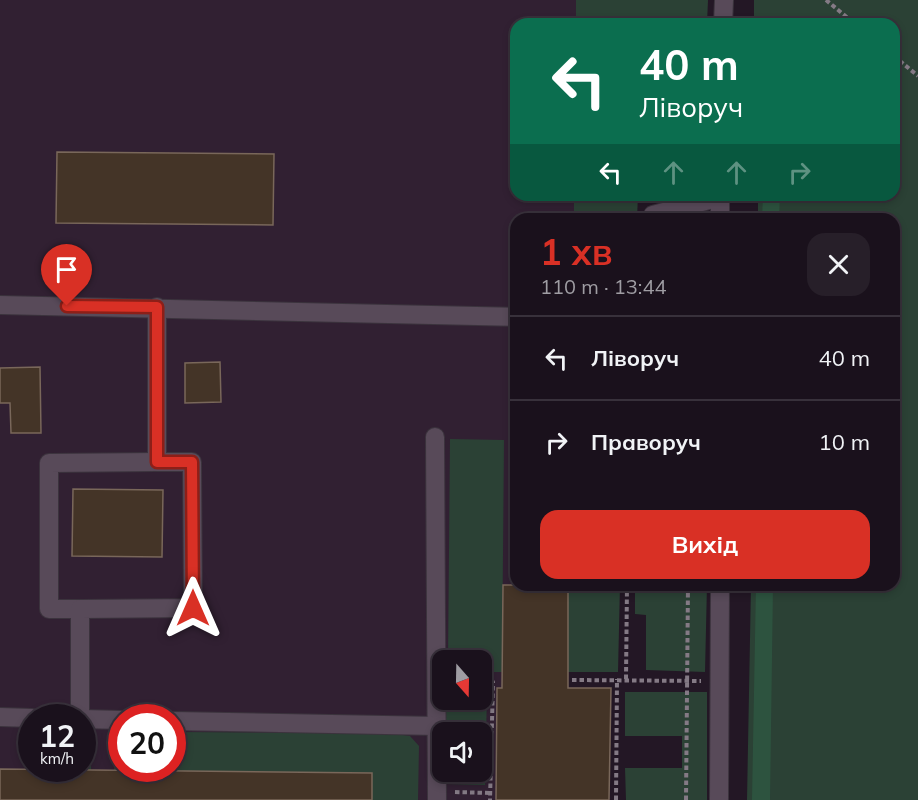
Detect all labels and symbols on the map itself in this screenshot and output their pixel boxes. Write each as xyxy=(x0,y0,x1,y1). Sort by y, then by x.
pin xyxy=(41,244,92,306)
position arrow xyxy=(161,576,225,640)
north arrow xyxy=(432,650,492,710)
speed limit sign: 20 xyxy=(108,704,186,782)

